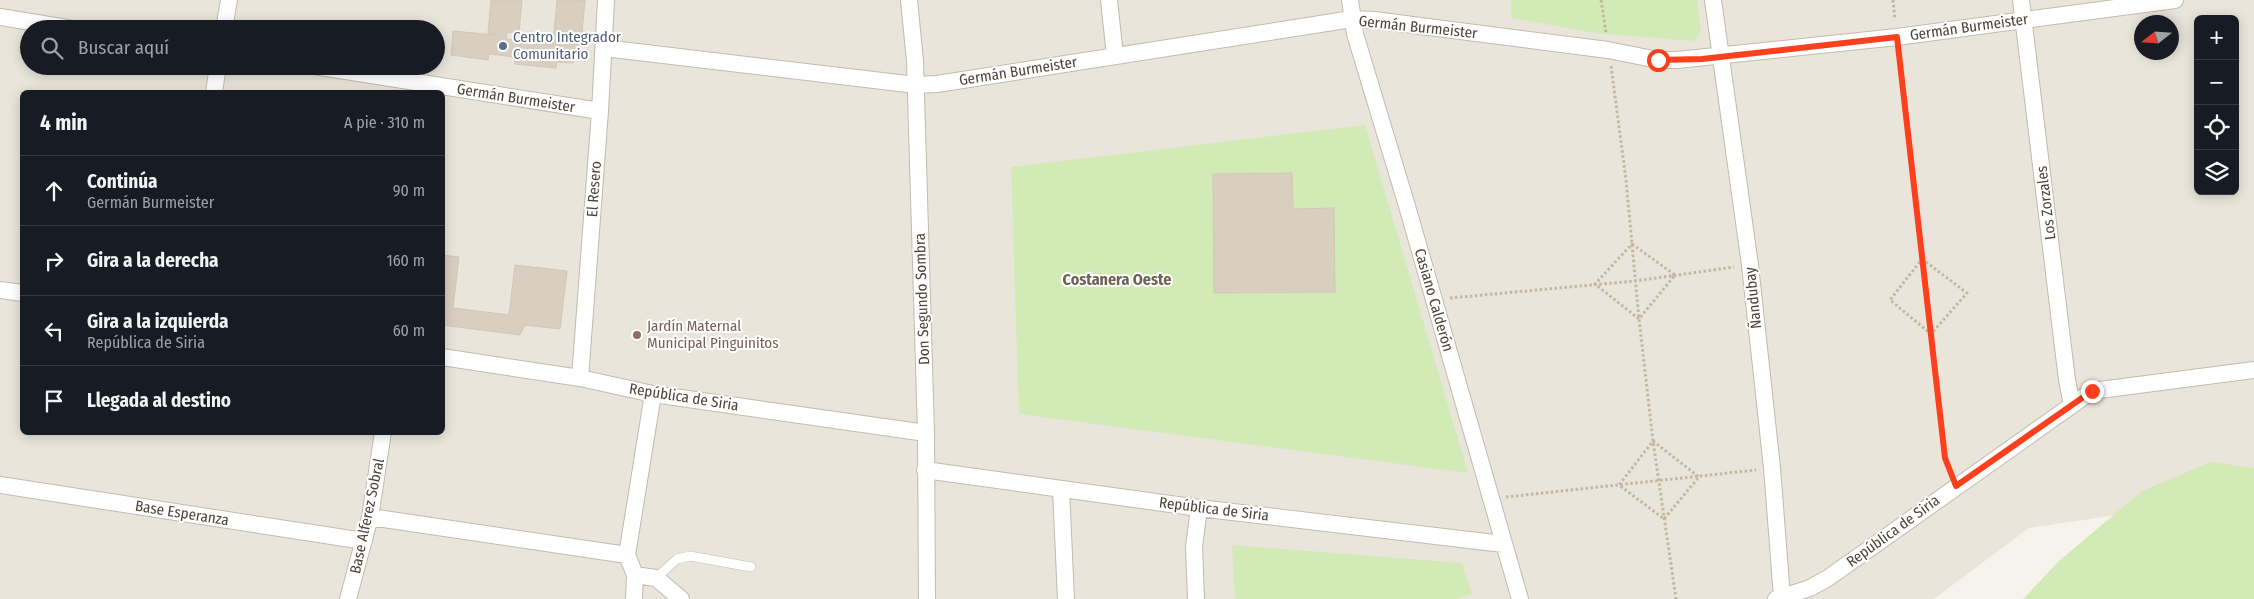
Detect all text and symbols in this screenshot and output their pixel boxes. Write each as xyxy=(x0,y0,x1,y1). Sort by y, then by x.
street label: Germán Burmeister xyxy=(1909,10,2030,44)
street label: Germán Burmeister xyxy=(1358,12,1479,42)
north arrow xyxy=(2134,15,2179,60)
map controls xyxy=(2194,15,2239,195)
button: + xyxy=(2194,15,2239,60)
search box xyxy=(20,20,445,75)
place label: Centro Integrador Comunitario xyxy=(513,28,622,63)
icon: search xyxy=(38,34,66,62)
text: Buscar aquí xyxy=(78,36,169,59)
marker: Centro Integrador Comunitario xyxy=(497,40,509,52)
route start xyxy=(1647,49,1670,72)
street label: Germán Burmeister xyxy=(958,53,1079,89)
button: − xyxy=(2194,60,2239,105)
street label: Germán Burmeister xyxy=(456,80,577,116)
button: locate xyxy=(2194,105,2239,150)
text: 4 min xyxy=(40,110,88,136)
text: A pie · 310 m xyxy=(344,113,425,132)
button: layers xyxy=(2194,150,2239,195)
street label: El Resero xyxy=(583,160,605,218)
street label: Los Zorzales xyxy=(2033,165,2059,241)
text: Continúa xyxy=(87,170,158,193)
icon: ahead xyxy=(40,177,68,205)
text: 90 m xyxy=(393,181,425,200)
text: Germán Burmeister xyxy=(87,193,214,212)
street label: Don Segundo Sombra xyxy=(911,233,933,365)
street label: Casiano Calderón xyxy=(1411,246,1457,354)
icon: right xyxy=(40,247,68,275)
text: Gira a la derecha xyxy=(87,249,219,272)
text: 160 m xyxy=(386,251,425,270)
street label: Ñandubay xyxy=(1741,266,1765,330)
district label: Costanera Oeste xyxy=(1063,270,1171,289)
text: Gira a la izquierda xyxy=(87,310,229,333)
icon: left xyxy=(40,317,68,345)
place label: Jardín Maternal Municipal Pinguinitos xyxy=(647,317,779,352)
text: 60 m xyxy=(393,321,425,340)
marker: Jardín Maternal Municipal Pinguinitos xyxy=(631,329,643,341)
text: República de Siria xyxy=(87,333,205,352)
street label: República de Siria xyxy=(628,379,740,415)
route end xyxy=(2081,380,2104,403)
icon: arrive xyxy=(40,387,68,415)
text: Llegada al destino xyxy=(87,389,231,412)
street label: Base Alferez Sobral xyxy=(346,457,388,575)
street label: República de Siria xyxy=(1843,491,1943,571)
street label: República de Siria xyxy=(1158,493,1270,525)
street label: Base Esperanza xyxy=(134,497,230,529)

